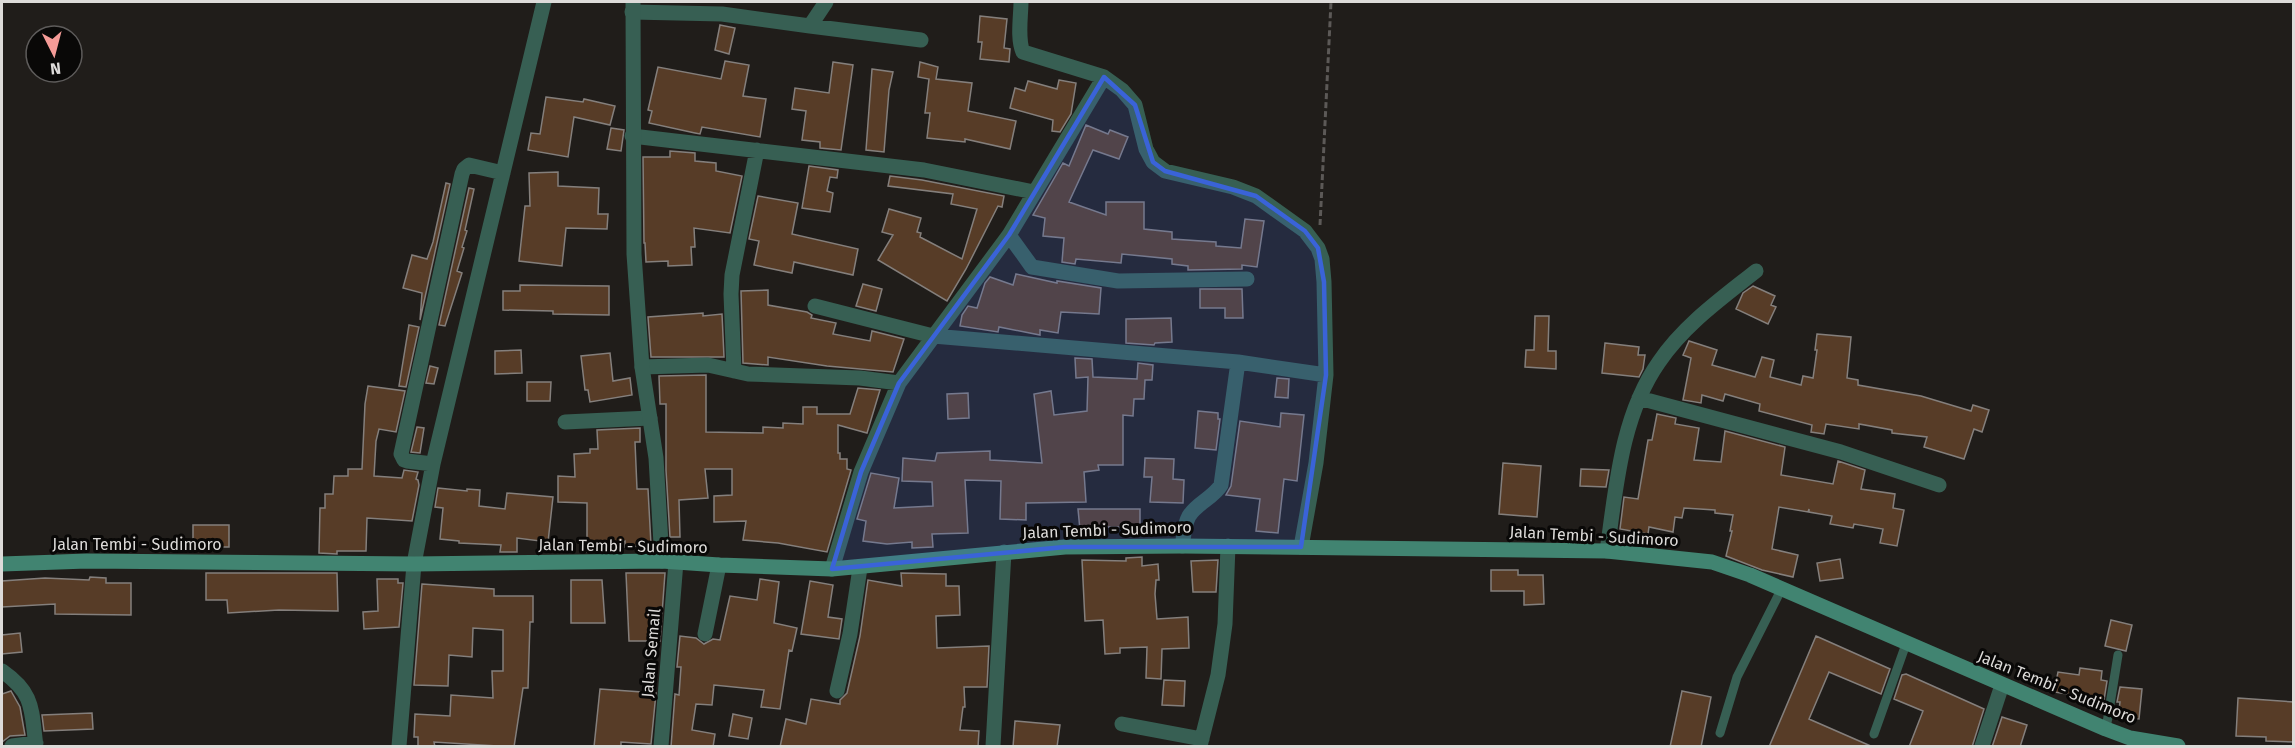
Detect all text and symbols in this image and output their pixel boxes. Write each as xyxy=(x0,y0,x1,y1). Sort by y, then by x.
north arrow xyxy=(24,24,84,84)
text: N xyxy=(49,58,62,78)
street label: Jalan Tembi - Sudimoro xyxy=(1022,518,1192,542)
street label: Jalan Tembi - Sudimoro xyxy=(1509,522,1679,550)
street label: Jalan Tembi - Sudimoro xyxy=(52,535,222,554)
street label: Jalan Tembi - Sudimoro xyxy=(538,535,708,557)
street label: Jalan Semail xyxy=(638,607,664,698)
street label: Jalan Tembi - Sudimoro xyxy=(1975,646,2139,728)

